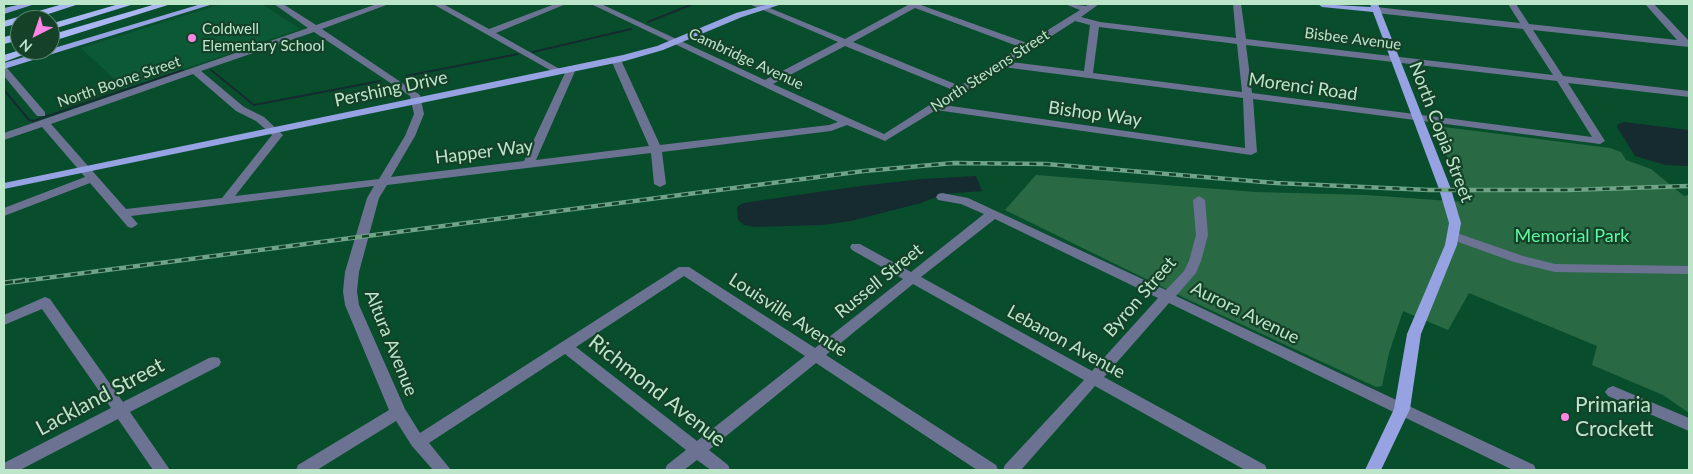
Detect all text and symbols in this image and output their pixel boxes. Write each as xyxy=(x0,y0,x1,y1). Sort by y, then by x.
north arrow xyxy=(10,10,60,60)
place label: Coldwell Elementary School xyxy=(202,20,325,55)
street label: Cambridge Avenue xyxy=(686,24,806,94)
street label: Bisbee Avenue xyxy=(1304,24,1402,54)
street label: North Stevens Street xyxy=(928,26,1052,116)
marker: Coldwell Elementary School xyxy=(186,32,198,44)
text: N xyxy=(16,36,35,56)
street label: North Boone Street xyxy=(55,52,183,112)
street label: North Copia Street xyxy=(1404,59,1478,205)
street label: Pershing Drive xyxy=(332,66,450,112)
street label: Morenci Road xyxy=(1247,69,1359,105)
street label: Bishop Way xyxy=(1047,97,1143,131)
street label: Happer Way xyxy=(434,135,534,169)
park label: Memorial Park xyxy=(1515,225,1629,247)
street label: Russell Street xyxy=(831,239,927,323)
street label: Byron Street xyxy=(1099,253,1181,341)
street label: Louisville Avenue xyxy=(725,269,851,361)
street label: Aurora Avenue xyxy=(1187,277,1303,349)
street label: Altura Avenue xyxy=(360,287,422,399)
street label: Lebanon Avenue xyxy=(1003,301,1129,383)
street label: Richmond Avenue xyxy=(583,330,731,452)
street label: Lackland Street xyxy=(32,353,168,441)
place label: Primaria Crockett xyxy=(1575,392,1654,442)
marker: Primaria Crockett xyxy=(1559,411,1571,423)

